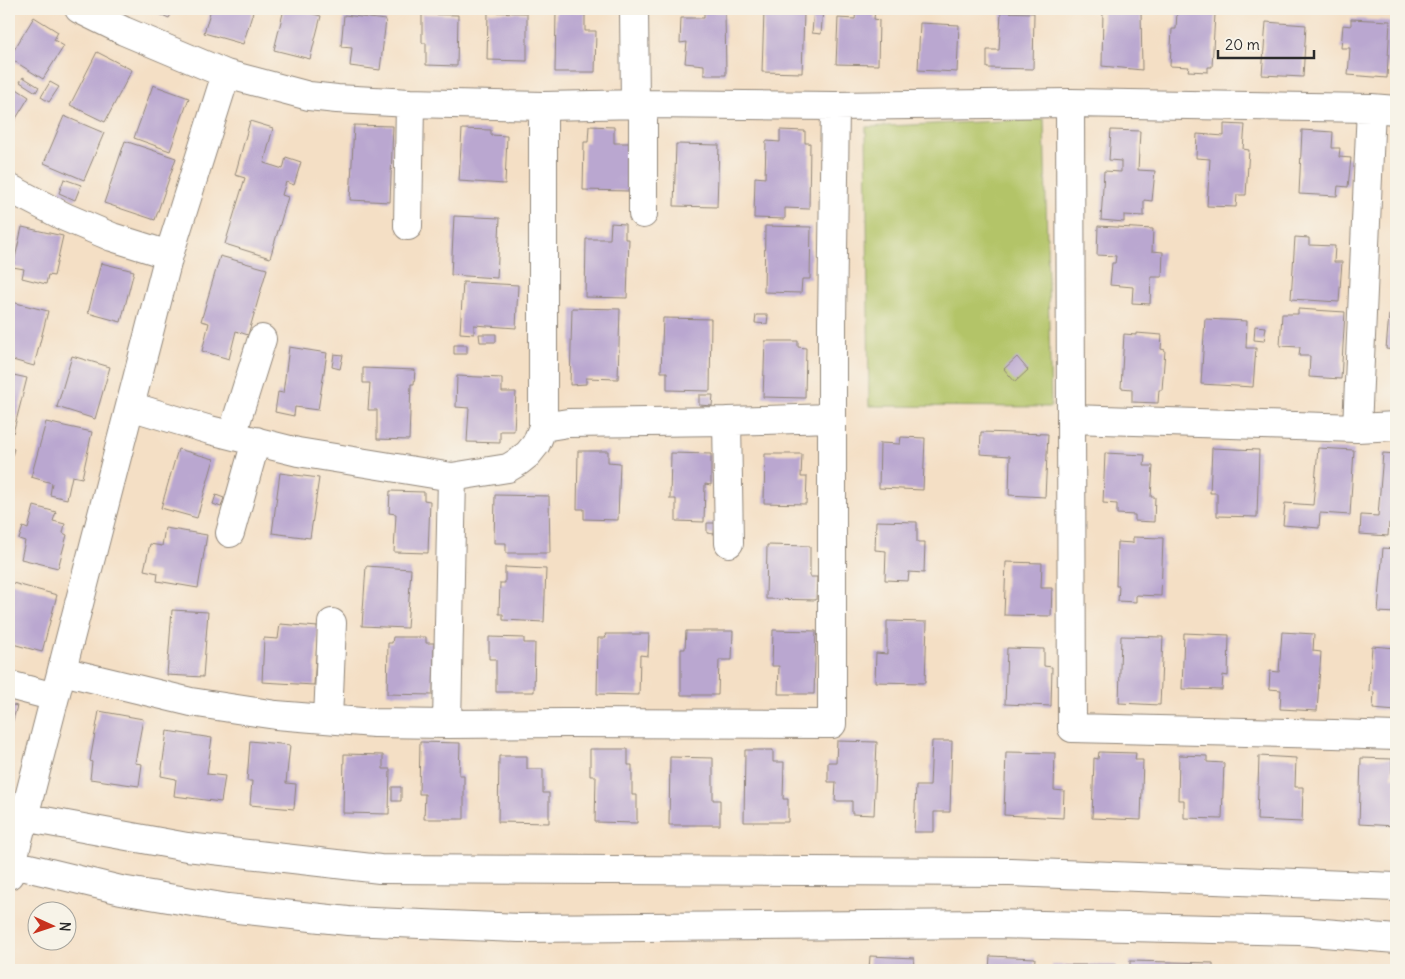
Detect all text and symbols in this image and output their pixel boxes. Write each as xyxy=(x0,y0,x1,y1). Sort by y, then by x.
scale bar xyxy=(1218,28,1314,60)
text: 20 m xyxy=(1225,35,1260,54)
north arrow xyxy=(28,902,78,952)
text: N xyxy=(56,921,74,932)

